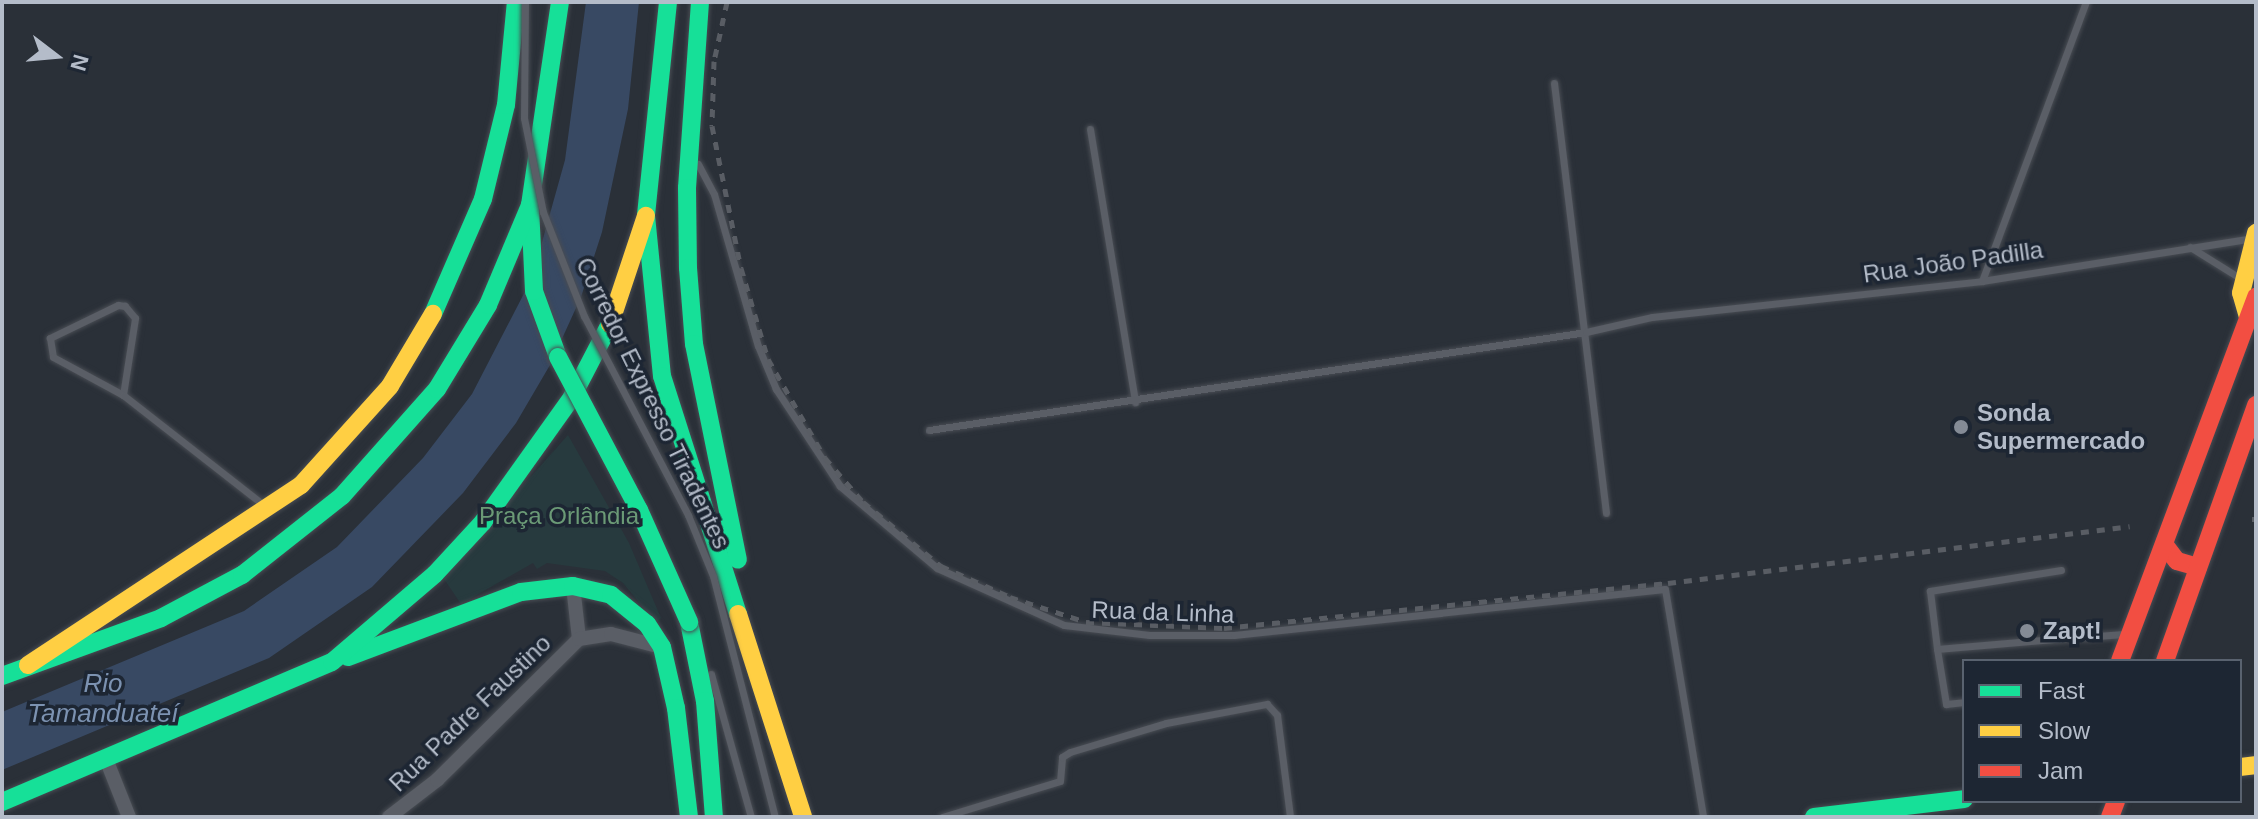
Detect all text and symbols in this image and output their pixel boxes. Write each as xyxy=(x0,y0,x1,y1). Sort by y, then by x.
north arrow xyxy=(16,16,96,96)
text: N xyxy=(65,52,94,74)
street label: Rua João Padilla xyxy=(1861,235,2045,289)
street label: Corredor Expresso Tiradentes xyxy=(570,253,736,553)
place label: Sonda Supermercado xyxy=(1977,399,2145,455)
marker: Sonda Supermercado xyxy=(1952,418,1970,436)
park label: Praça Orlândia xyxy=(479,502,639,530)
street label: Rua da Linha xyxy=(1091,595,1235,629)
place label: Zapt! xyxy=(2043,617,2102,645)
marker: Zapt! xyxy=(2018,622,2036,640)
street label: Rua Padre Faustino xyxy=(383,629,557,797)
legend xyxy=(1962,659,2242,803)
water label: Rio Tamanduateí xyxy=(28,668,178,730)
text: Fast xyxy=(2038,677,2085,704)
text: Slow xyxy=(2038,717,2090,744)
text: Jam xyxy=(2038,757,2083,784)

